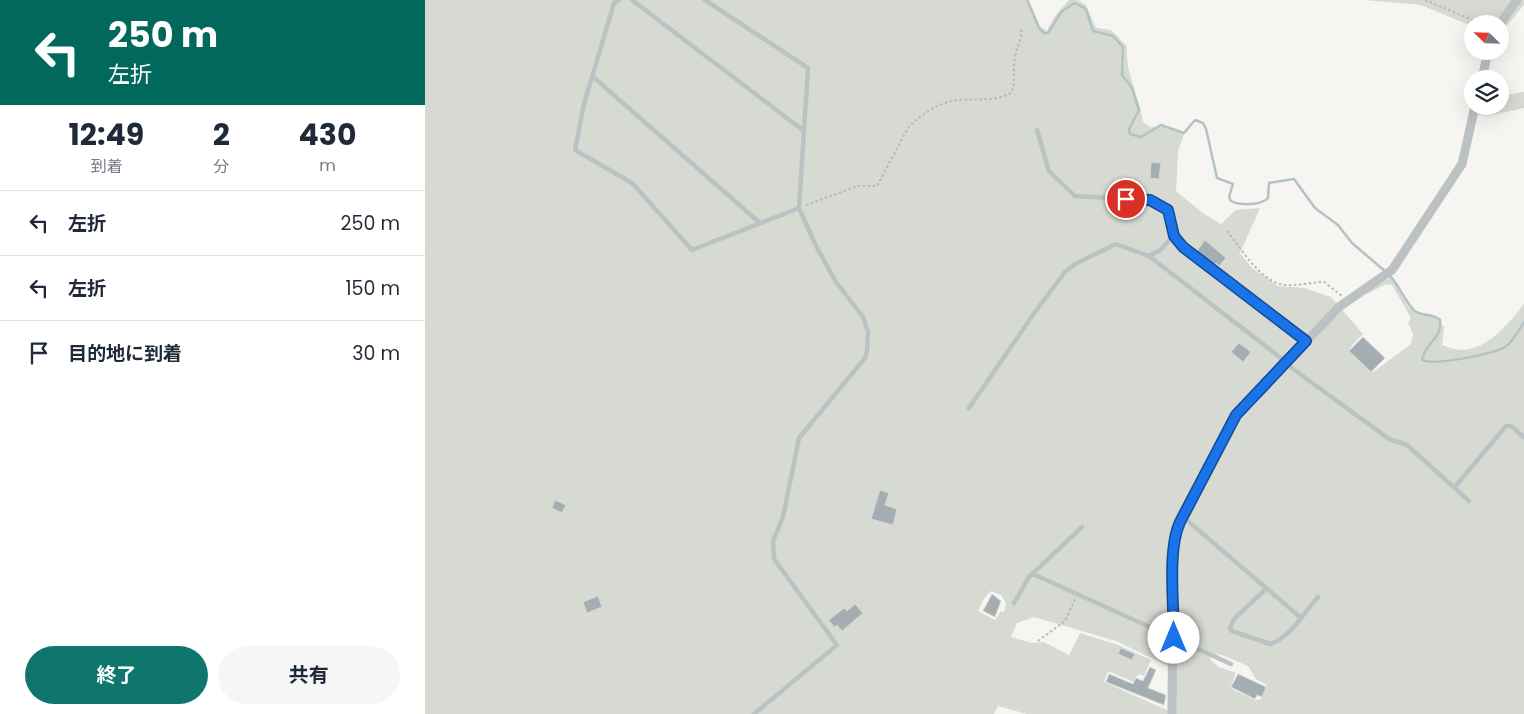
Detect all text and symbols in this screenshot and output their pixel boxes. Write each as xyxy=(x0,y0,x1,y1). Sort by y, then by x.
text: 250 m xyxy=(108,10,218,59)
north arrow xyxy=(1464,15,1509,60)
map controls xyxy=(1464,15,1509,115)
icon: left xyxy=(25,20,90,85)
text: 左折 xyxy=(108,59,152,90)
button: layers xyxy=(1464,70,1509,115)
text: 12:49 xyxy=(69,113,144,156)
text: 2 xyxy=(213,113,230,156)
text: 430 xyxy=(298,113,356,156)
text: m xyxy=(319,154,336,177)
text: 到着 xyxy=(90,155,122,178)
text: 分 xyxy=(213,155,229,178)
pin xyxy=(1105,178,1147,220)
icon: arrive xyxy=(1112,185,1140,213)
icon: left xyxy=(25,209,53,237)
text: 左折 xyxy=(68,210,106,237)
text: 250 m xyxy=(341,210,400,237)
icon: left xyxy=(25,274,53,302)
text: 左折 xyxy=(68,275,106,302)
text: 150 m xyxy=(345,275,400,302)
icon: arrive xyxy=(25,339,53,367)
text: 目的地に到着 xyxy=(68,340,182,367)
text: 30 m xyxy=(352,340,400,367)
position arrow xyxy=(1147,611,1199,663)
button: 終了 xyxy=(25,646,208,704)
button: 共有 xyxy=(218,646,400,704)

